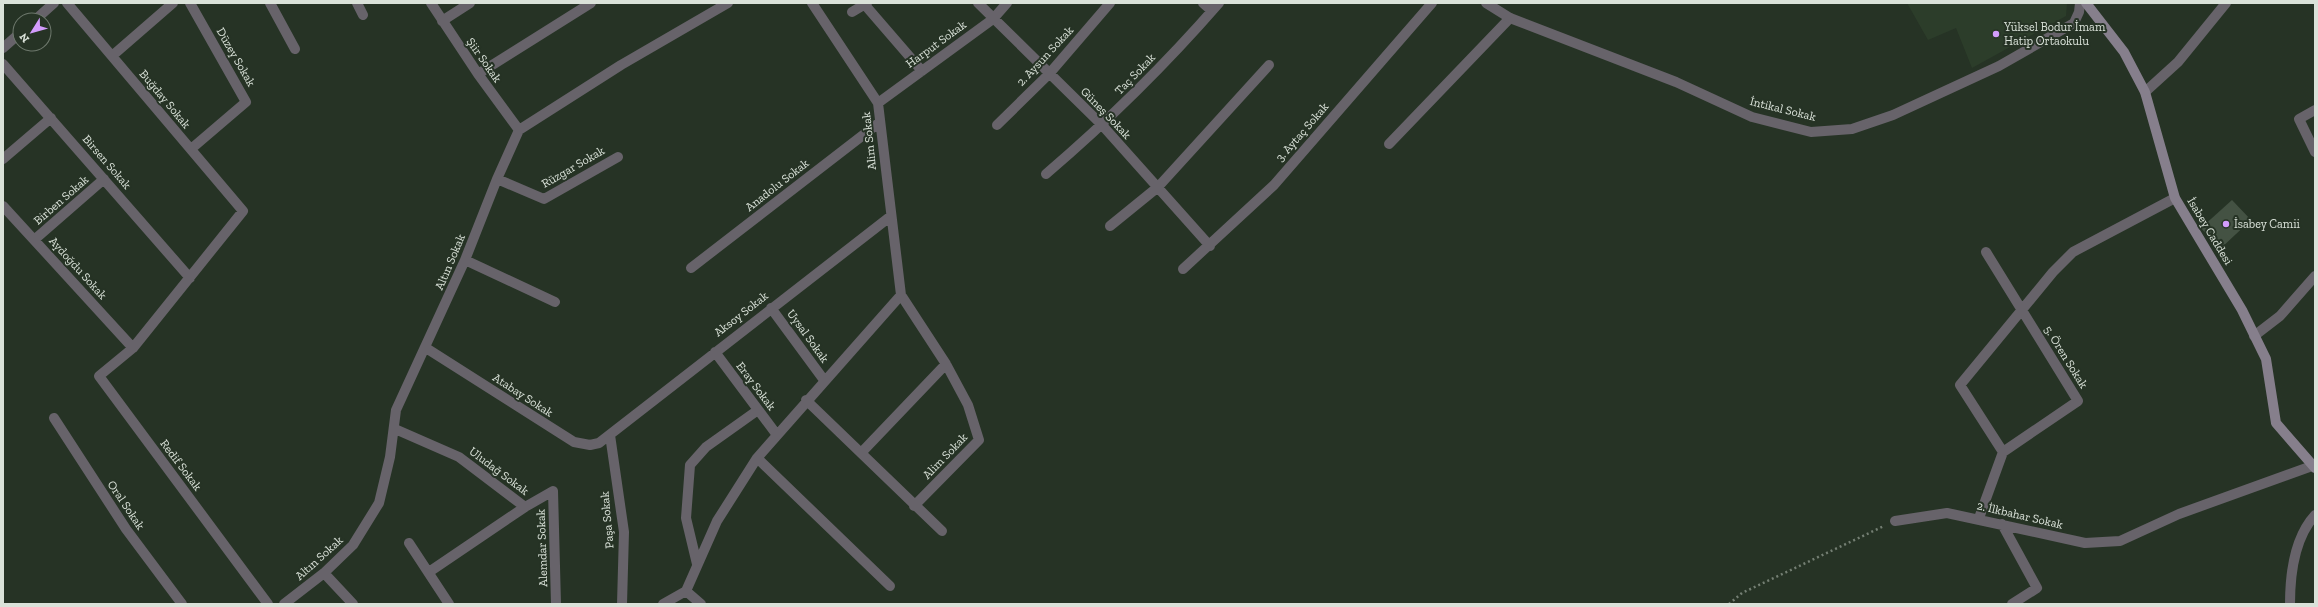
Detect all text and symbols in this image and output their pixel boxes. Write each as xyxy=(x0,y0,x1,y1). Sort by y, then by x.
north arrow xyxy=(12,12,52,52)
street label: Harput Sokak xyxy=(903,17,969,71)
place label: Yüksel Bodur İmam Hatip Ortaokulu xyxy=(2003,20,2106,48)
street label: 2. Aysun Sokak xyxy=(1014,23,1077,89)
street label: Düzey Sokak xyxy=(214,25,259,90)
marker: Yüksel Bodur İmam Hatip Ortaokulu xyxy=(1991,29,2001,39)
text: N xyxy=(16,30,32,45)
street label: Şiir Sokak xyxy=(463,35,505,86)
street label: Taç Sokak xyxy=(1112,50,1159,98)
street label: Buğday Sokak xyxy=(136,67,194,132)
street label: Güneş Sokak xyxy=(1078,84,1135,142)
street label: İntikal Sokak xyxy=(1749,94,1818,124)
street label: 3. Aytaç Sokak xyxy=(1273,99,1332,164)
street label: Alim Sokak xyxy=(859,111,879,171)
street label: Birsen Sokak xyxy=(80,132,135,192)
street label: Rüzgar Sokak xyxy=(539,143,608,191)
street label: Anadolu Sokak xyxy=(742,155,812,214)
street label: Birben Sokak xyxy=(31,172,92,228)
street label: İsabey Caddesi xyxy=(2184,195,2236,268)
place label: İsabey Camii xyxy=(2234,217,2300,231)
marker: İsabey Camii xyxy=(2221,219,2231,229)
street label: Altın Sokak xyxy=(432,231,468,292)
street label: Aydoğdu Sokak xyxy=(46,234,110,303)
street label: Aksoy Sokak xyxy=(711,288,771,339)
street label: Uysal Sokak xyxy=(784,307,832,366)
street label: 5. Ören Sokak xyxy=(2041,323,2091,392)
street label: Eray Sokak xyxy=(733,359,779,414)
street label: Atabay Sokak xyxy=(490,370,556,420)
street label: Alim Sokak xyxy=(920,430,971,482)
street label: Redif Sokak xyxy=(157,437,205,494)
street label: Uludağ Sokak xyxy=(466,444,532,498)
street label: Oral Sokak xyxy=(104,478,148,533)
street label: Paşa Sokak xyxy=(597,490,616,549)
street label: 2. İlkbahar Sokak xyxy=(1976,498,2065,532)
street label: Alemdar Sokak xyxy=(534,508,550,587)
street label: Altın Sokak xyxy=(292,532,346,583)

